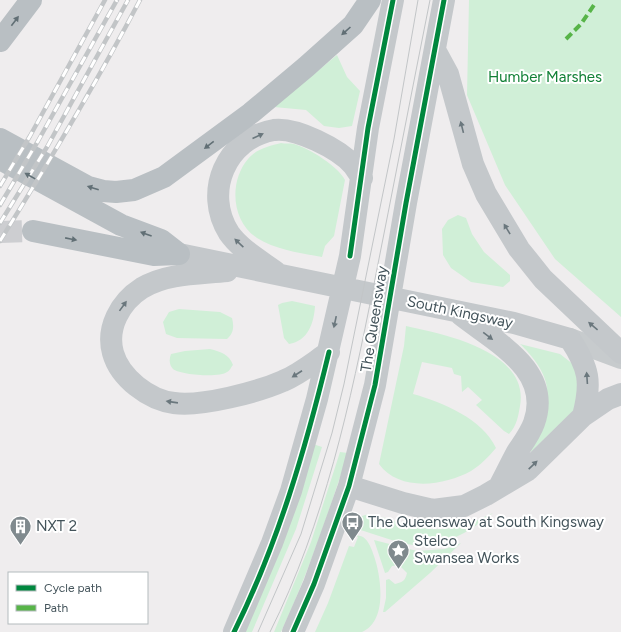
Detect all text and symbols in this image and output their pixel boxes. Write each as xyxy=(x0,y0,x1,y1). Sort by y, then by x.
one-way arrow xyxy=(11,15,20,26)
one-way arrow xyxy=(342,26,351,35)
park label: Humber Marshes xyxy=(488,68,602,86)
one-way arrow xyxy=(458,121,464,133)
one-way arrow xyxy=(252,132,264,138)
one-way arrow xyxy=(203,140,214,149)
one-way arrow xyxy=(24,172,36,179)
one-way arrow xyxy=(86,185,98,191)
one-way arrow xyxy=(503,224,511,234)
one-way arrow xyxy=(139,231,151,237)
one-way arrow xyxy=(65,236,78,242)
one-way arrow xyxy=(233,238,244,247)
street label: The Queensway xyxy=(357,264,391,373)
street label: South Kingsway xyxy=(405,292,515,332)
one-way arrow xyxy=(119,301,127,311)
one-way arrow xyxy=(332,315,338,328)
one-way arrow xyxy=(588,321,598,330)
one-way arrow xyxy=(483,331,493,339)
one-way arrow xyxy=(291,370,302,377)
one-way arrow xyxy=(584,372,591,384)
one-way arrow xyxy=(165,399,178,405)
one-way arrow xyxy=(528,460,538,470)
bus stop icon: The Queensway at South Kingsway xyxy=(340,509,366,542)
building icon: NXT 2 xyxy=(8,513,34,546)
place label: The Queensway at South Kingsway xyxy=(368,513,604,531)
place label: NXT 2 xyxy=(36,517,77,535)
place label: Stelco Swansea Works xyxy=(414,532,519,567)
place icon: Stelco Swansea Works xyxy=(385,537,411,570)
legend xyxy=(8,572,148,624)
text: Cycle path xyxy=(44,581,102,595)
text: Path xyxy=(44,601,68,615)

